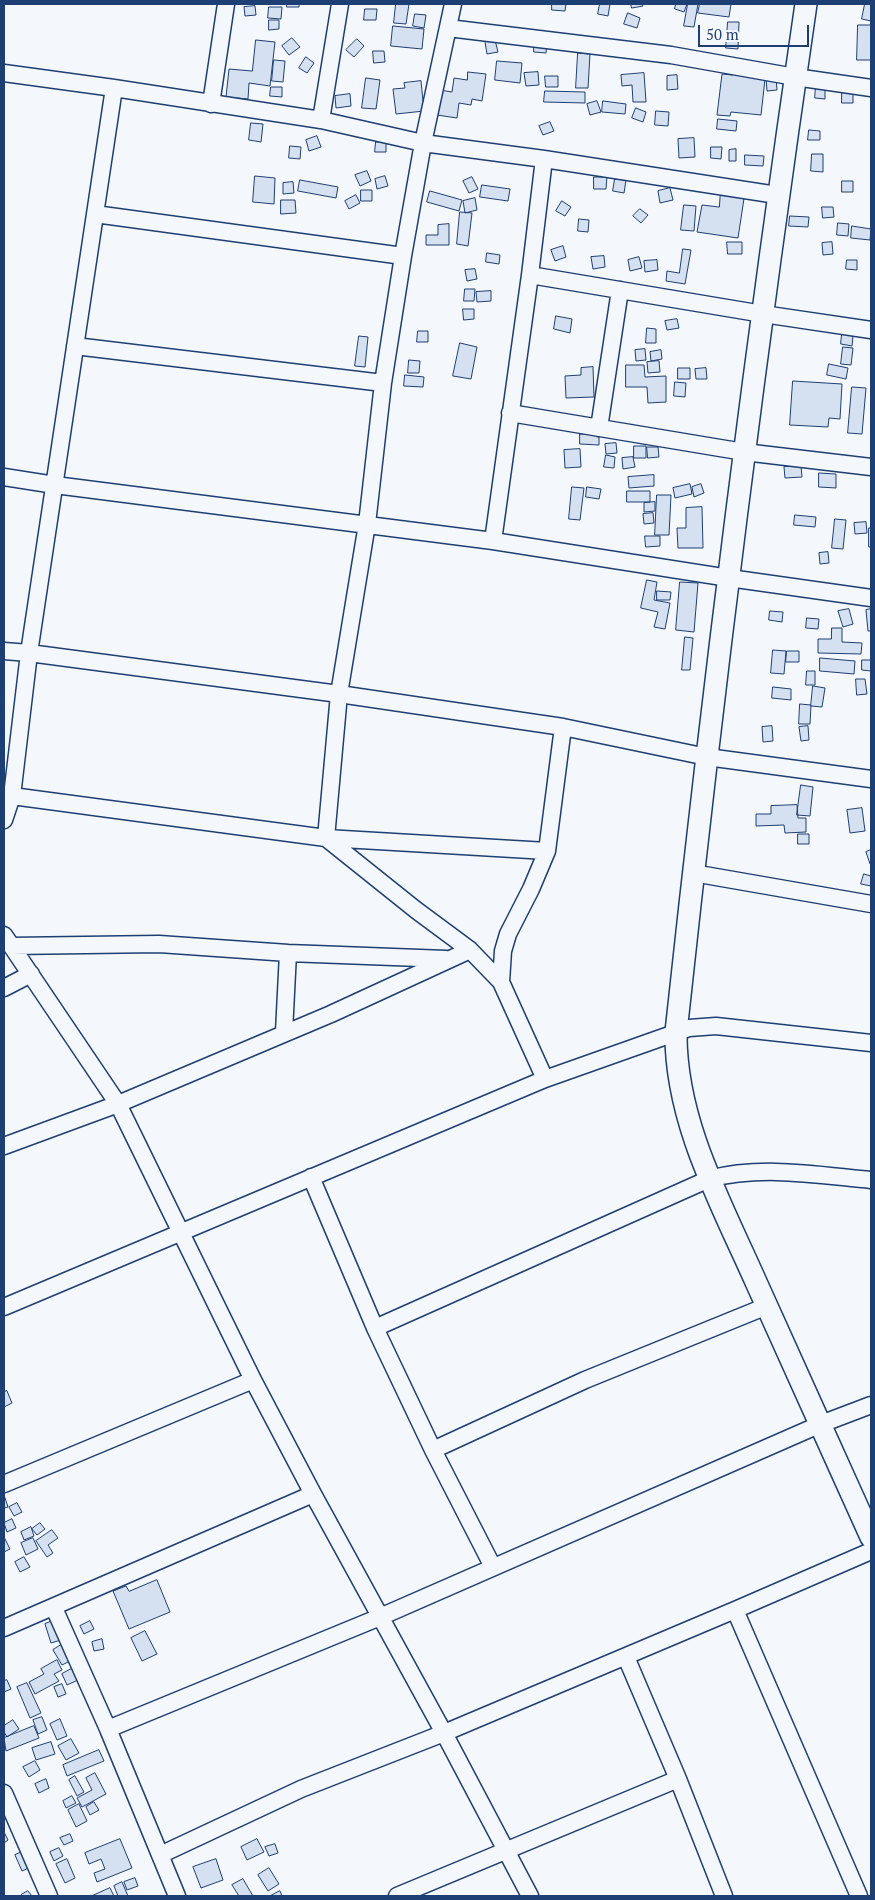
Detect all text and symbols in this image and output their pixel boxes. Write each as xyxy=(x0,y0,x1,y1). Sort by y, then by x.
scale bar xyxy=(700,15,811,47)
text: 50 m xyxy=(706,24,739,44)

